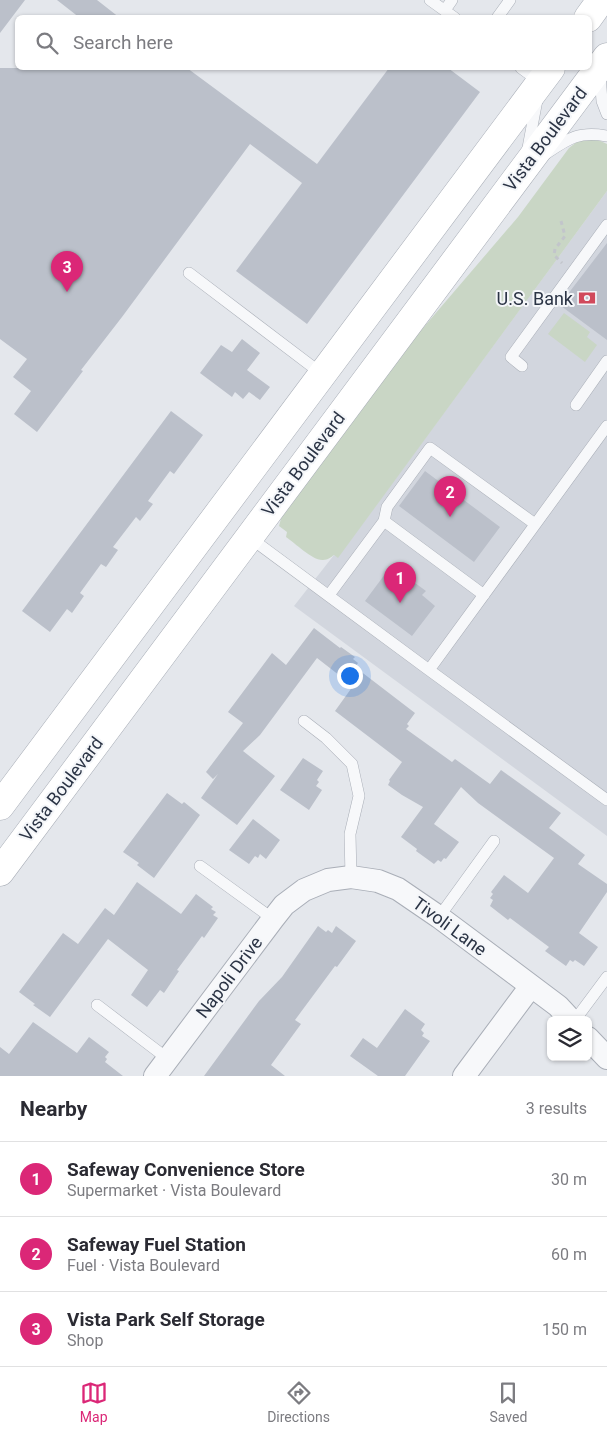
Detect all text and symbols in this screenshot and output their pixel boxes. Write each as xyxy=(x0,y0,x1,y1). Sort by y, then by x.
search box xyxy=(15,15,592,70)
icon: search xyxy=(33,29,61,57)
text: Search here xyxy=(73,31,173,54)
street label: Vista Boulevard xyxy=(499,83,591,195)
pin: 3 xyxy=(51,251,83,292)
place label: U.S. Bank xyxy=(497,288,574,309)
bank icon: U.S. Bank xyxy=(577,288,597,308)
street label: Vista Boulevard xyxy=(257,408,349,520)
pin: 2 xyxy=(434,476,466,517)
pin: 1 xyxy=(384,562,416,603)
your location xyxy=(337,663,363,689)
street label: Vista Boulevard xyxy=(15,733,107,845)
street label: Tivoli Lane xyxy=(409,892,491,960)
street label: Napoli Drive xyxy=(192,932,266,1022)
map controls xyxy=(547,1016,592,1061)
button: layers xyxy=(547,1016,592,1061)
text: Nearby xyxy=(20,1097,87,1121)
text: 3 results xyxy=(526,1099,587,1118)
text: Safeway Convenience Store xyxy=(67,1158,305,1181)
text: 1 xyxy=(31,1170,41,1189)
text: 30 m xyxy=(551,1170,587,1189)
text: Supermarket · Vista Boulevard xyxy=(67,1181,281,1200)
text: Safeway Fuel Station xyxy=(67,1233,246,1256)
text: 2 xyxy=(31,1245,41,1264)
text: 60 m xyxy=(551,1245,587,1264)
text: Fuel · Vista Boulevard xyxy=(67,1256,220,1275)
text: Vista Park Self Storage xyxy=(67,1308,265,1331)
text: 3 xyxy=(31,1320,41,1339)
text: 150 m xyxy=(542,1320,587,1339)
text: Shop xyxy=(67,1331,103,1350)
tab: Map xyxy=(80,1379,108,1425)
tab: Directions xyxy=(267,1379,330,1425)
tab: Saved xyxy=(489,1379,527,1425)

